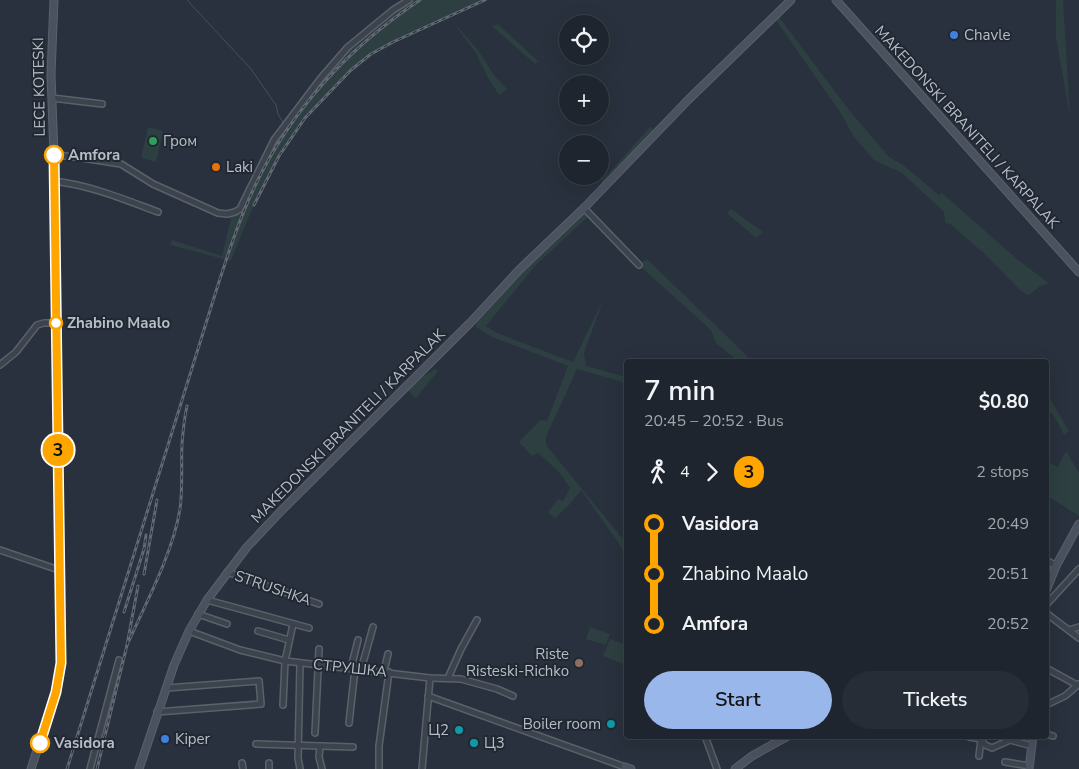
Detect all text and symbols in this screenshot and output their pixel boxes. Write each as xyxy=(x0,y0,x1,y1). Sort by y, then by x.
map controls xyxy=(559,15,609,185)
button: locate xyxy=(559,15,609,65)
street label: MAKEDONSKI BRANITELI / KARPALAK xyxy=(870,21,1064,233)
place label: Chavle xyxy=(964,25,1011,45)
marker: Chavle xyxy=(948,29,960,41)
street label: LECE KOTESKI xyxy=(28,37,50,137)
button: + xyxy=(559,75,609,125)
place label: Гром xyxy=(163,131,197,151)
marker: Гром xyxy=(147,135,159,147)
button: − xyxy=(559,135,609,185)
marker: Amfora xyxy=(44,145,64,165)
place label: Amfora xyxy=(68,145,120,165)
place label: Laki xyxy=(226,157,253,177)
marker: Laki xyxy=(210,161,222,173)
place label: Zhabino Maalo xyxy=(67,313,170,333)
marker: Zhabino Maalo xyxy=(49,316,63,330)
street label: MAKEDONSKI BRANITELI / KARPALAK xyxy=(247,324,450,527)
text: 7 min xyxy=(644,372,715,410)
text: $0.80 xyxy=(979,389,1029,415)
text: 20:45 – 20:52 · Bus xyxy=(644,410,784,432)
line badge: 3 xyxy=(42,434,74,466)
text: 3 xyxy=(53,438,63,462)
icon: walk xyxy=(644,458,672,486)
icon: forward xyxy=(698,458,726,486)
text: 3 xyxy=(744,460,754,484)
text: 4 xyxy=(680,461,690,483)
text: 2 stops xyxy=(976,461,1029,483)
text: Vasidora xyxy=(682,511,759,537)
text: 20:49 xyxy=(987,513,1029,535)
text: Zhabino Maalo xyxy=(682,561,808,587)
text: 20:51 xyxy=(987,563,1029,585)
street label: STRUSHKA xyxy=(232,566,314,610)
text: Amfora xyxy=(682,611,748,637)
text: 20:52 xyxy=(987,613,1029,635)
place label: Riste Risteski-Richko xyxy=(466,644,569,681)
street label: СТРУШКА xyxy=(312,654,388,682)
marker: Riste Risteski-Richko xyxy=(573,657,585,669)
button: Start xyxy=(644,671,832,729)
button: Tickets xyxy=(842,671,1029,729)
place label: Boiler room xyxy=(523,714,601,734)
marker: Boiler room xyxy=(605,718,617,730)
place label: Ц2 xyxy=(428,720,449,740)
marker: Ц2 xyxy=(453,724,465,736)
place label: Kiper xyxy=(175,729,211,749)
marker: Vasidora xyxy=(30,733,50,753)
place label: Vasidora xyxy=(53,733,115,753)
marker: Kiper xyxy=(159,733,171,745)
place label: Ц3 xyxy=(484,733,505,753)
marker: Ц3 xyxy=(468,737,480,749)

